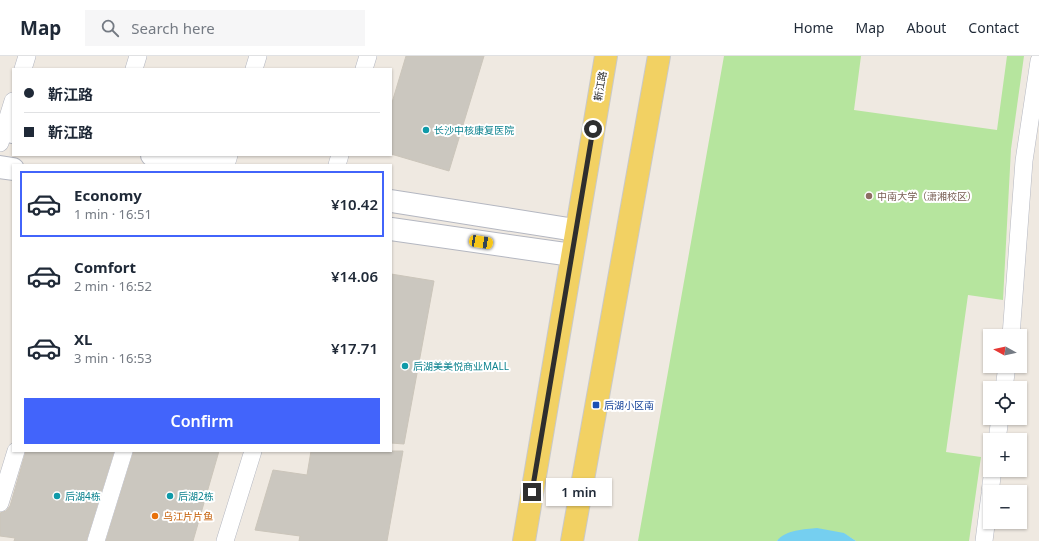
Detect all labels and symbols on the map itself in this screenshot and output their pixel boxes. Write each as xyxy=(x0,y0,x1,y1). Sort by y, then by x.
street label: 靳江路 xyxy=(591,70,609,102)
route start xyxy=(584,120,602,138)
place label: 长沙中核康复医院 xyxy=(434,123,514,137)
marker: 长沙中核康复医院 xyxy=(421,125,431,135)
place label: 中南大学（潇湘校区） xyxy=(877,189,977,203)
marker: 中南大学（潇湘校区） xyxy=(864,191,874,201)
car xyxy=(468,234,494,250)
north arrow xyxy=(983,329,1027,373)
place label: 后湖美美悦商业MALL xyxy=(413,359,509,373)
marker: 后湖美美悦商业MALL xyxy=(400,361,410,371)
place label: 后湖小区南 xyxy=(604,398,654,412)
marker: 后湖小区南 xyxy=(591,400,601,410)
callout: 1 min xyxy=(546,478,612,506)
route end xyxy=(523,483,541,501)
place label: 后湖4栋 xyxy=(65,489,101,503)
place label: 后湖2栋 xyxy=(178,489,214,503)
marker: 后湖4栋 xyxy=(52,491,62,501)
marker: 后湖2栋 xyxy=(165,491,175,501)
place label: 乌江片片鱼 xyxy=(163,509,213,523)
marker: 乌江片片鱼 xyxy=(150,511,160,521)

